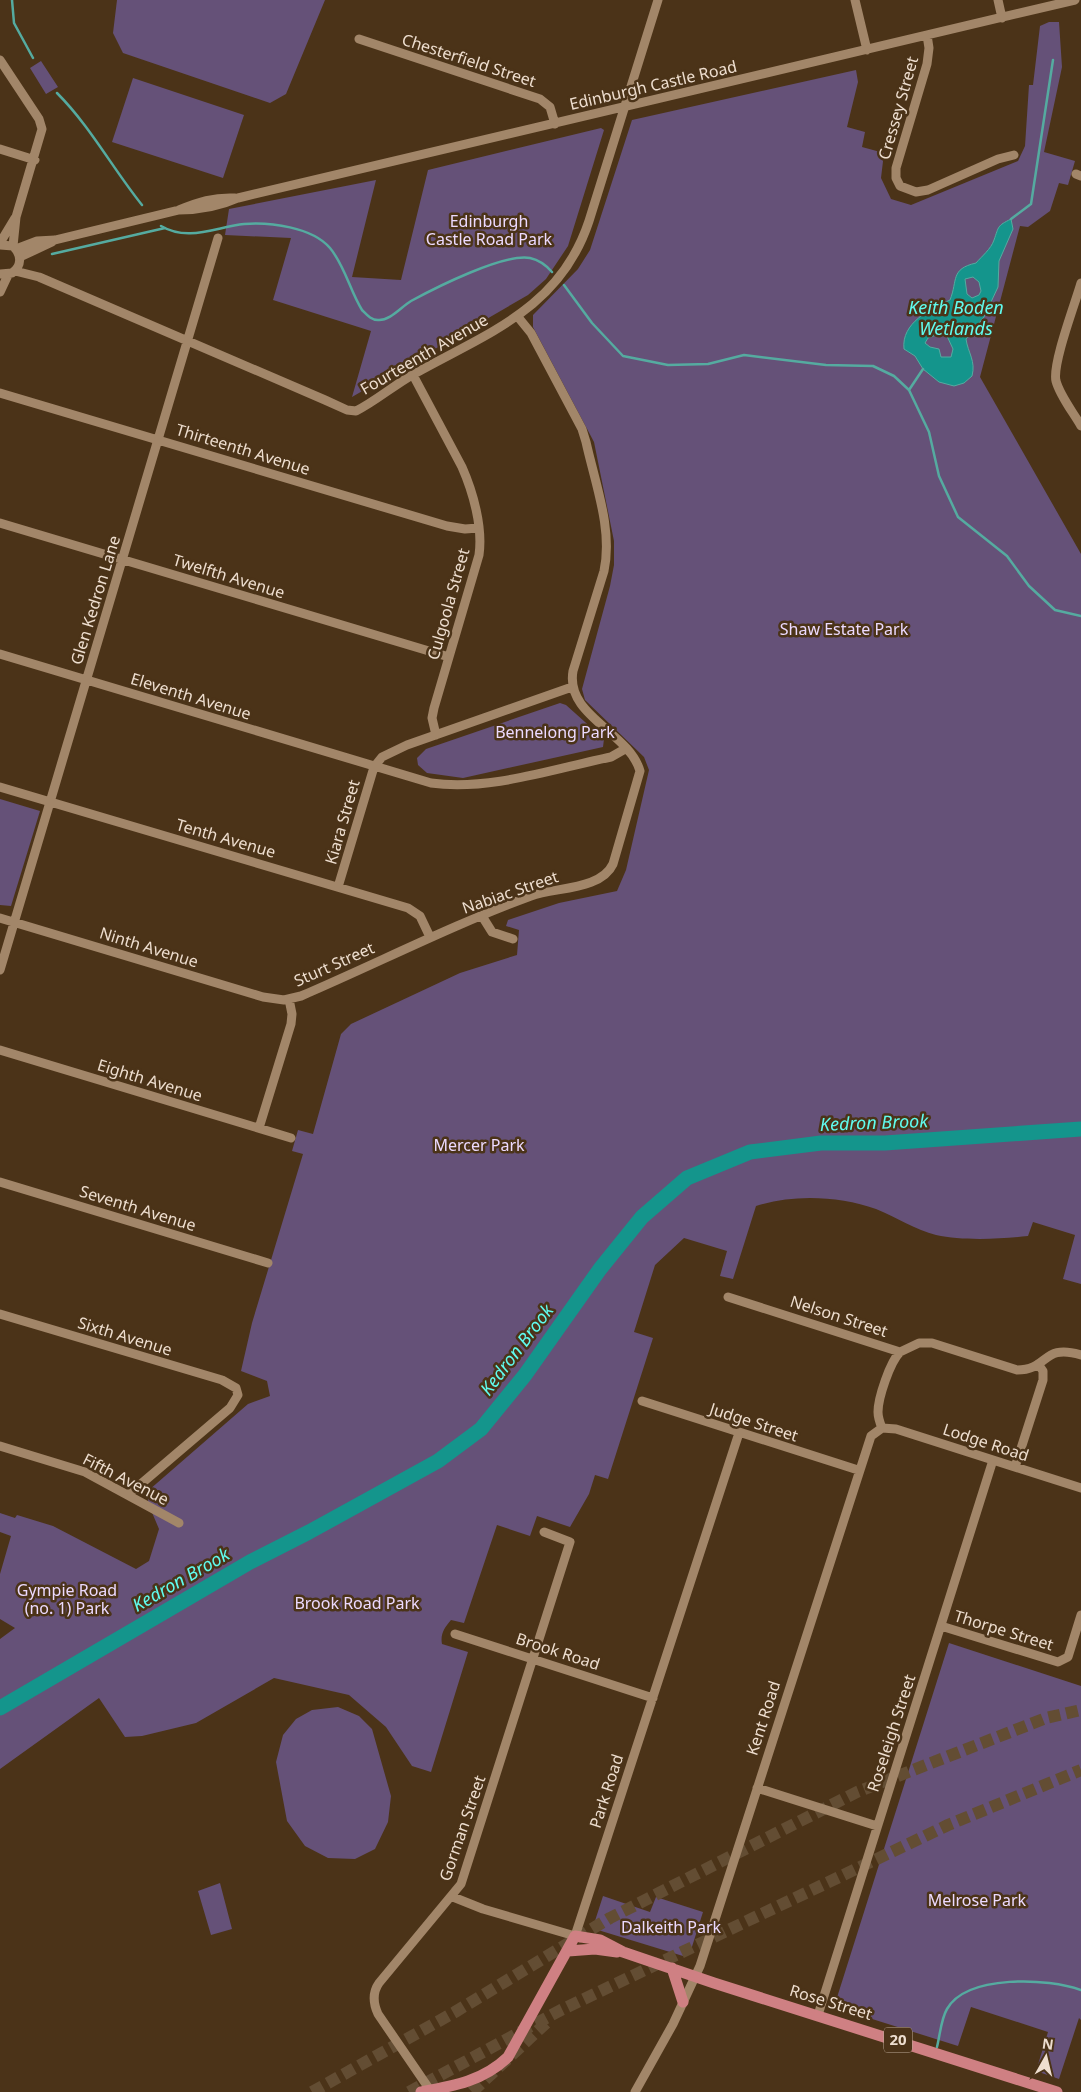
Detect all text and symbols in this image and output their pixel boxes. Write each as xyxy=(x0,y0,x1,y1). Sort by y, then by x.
street label: Chesterfield Street xyxy=(399,28,539,92)
street label: Cressey Street xyxy=(873,54,923,162)
street label: Edinburgh Castle Road xyxy=(567,55,739,115)
park label: Edinburgh Castle Road Park xyxy=(426,210,553,250)
water label: Keith Boden Wetlands xyxy=(908,295,1004,340)
street label: Fourteenth Avenue xyxy=(356,308,492,400)
street label: Thirteenth Avenue xyxy=(173,418,313,480)
street label: Glen Kedron Lane xyxy=(65,533,125,667)
street label: Culgoola Street xyxy=(422,545,475,662)
street label: Twelfth Avenue xyxy=(170,549,288,603)
park label: Shaw Estate Park xyxy=(780,618,909,640)
street label: Eleventh Avenue xyxy=(128,667,254,725)
park label: Bennelong Park xyxy=(495,721,615,743)
street label: Kiara Street xyxy=(319,777,365,867)
street label: Tenth Avenue xyxy=(174,813,278,863)
street label: Nabiac Street xyxy=(459,865,561,919)
street label: Ninth Avenue xyxy=(97,922,201,972)
street label: Sturt Street xyxy=(290,936,378,991)
street label: Eighth Avenue xyxy=(95,1054,205,1106)
water label: Kedron Brook xyxy=(819,1108,930,1136)
park label: Mercer Park xyxy=(433,1134,525,1156)
street label: Seventh Avenue xyxy=(77,1180,199,1236)
street label: Nelson Street xyxy=(787,1290,891,1342)
water label: Kedron Brook xyxy=(474,1298,559,1400)
street label: Sixth Avenue xyxy=(75,1311,175,1361)
street label: Judge Street xyxy=(705,1397,801,1447)
street label: Lodge Road xyxy=(940,1418,1032,1466)
street label: Fifth Avenue xyxy=(79,1448,173,1510)
water label: Kedron Brook xyxy=(128,1541,234,1617)
park label: Gympie Road (no. 1) Park xyxy=(17,1579,117,1619)
park label: Brook Road Park xyxy=(294,1592,420,1614)
street label: Thorpe Street xyxy=(952,1604,1057,1656)
street label: Brook Road xyxy=(513,1627,603,1675)
street label: Roseleigh Street xyxy=(862,1671,920,1794)
street label: Kent Road xyxy=(741,1678,785,1758)
street label: Park Road xyxy=(584,1751,628,1831)
street label: Gorman Street xyxy=(434,1772,490,1884)
park label: Melrose Park xyxy=(928,1889,1027,1911)
park label: Dalkeith Park xyxy=(621,1916,722,1938)
street label: Rose Street xyxy=(787,1979,875,2025)
road number: 20 xyxy=(884,2028,912,2052)
north arrow xyxy=(1021,2032,1071,2082)
text: N xyxy=(1041,2033,1055,2054)

